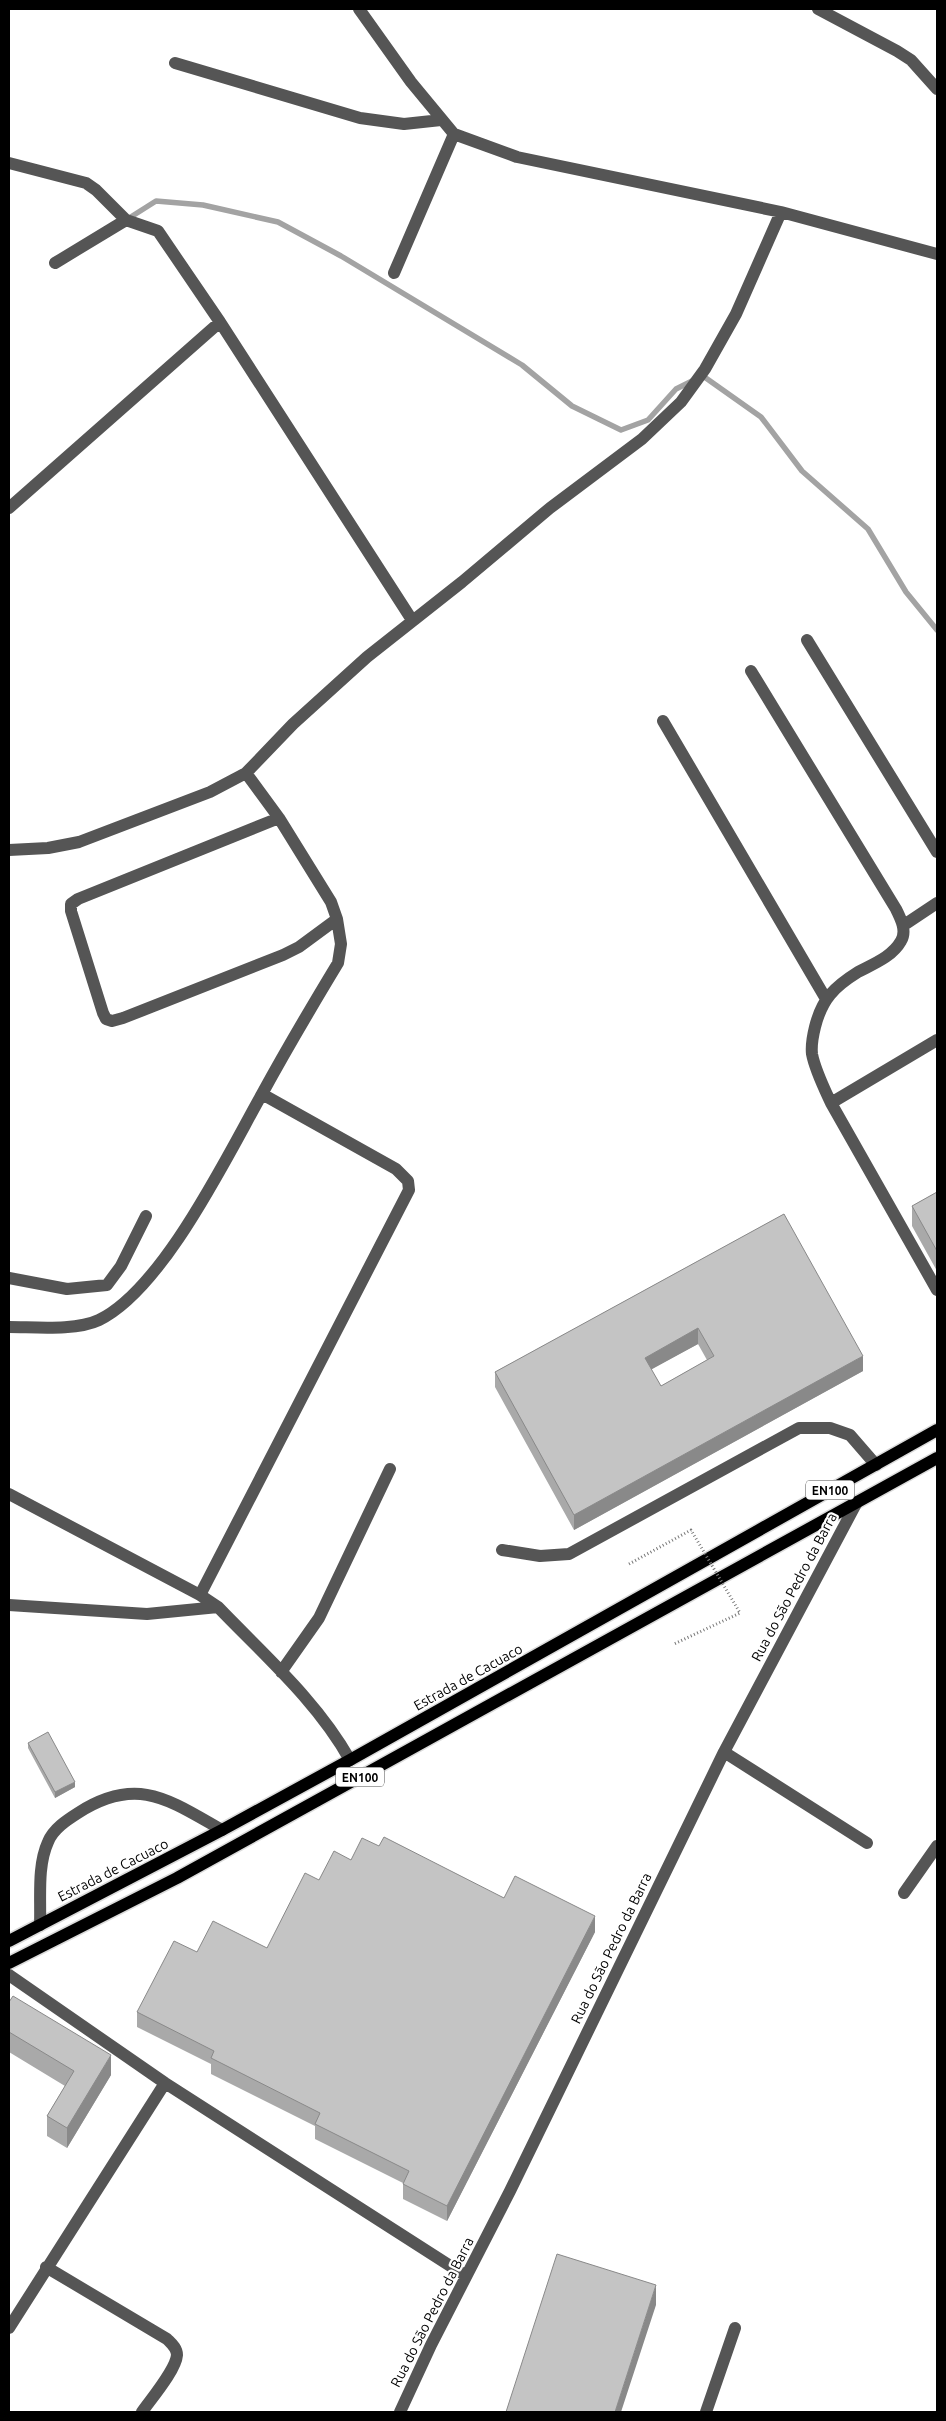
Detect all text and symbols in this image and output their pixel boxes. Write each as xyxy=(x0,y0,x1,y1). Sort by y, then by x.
road number: EN100 xyxy=(806,1480,854,1500)
street label: Rua do São Pedro da Barra xyxy=(748,1510,840,1664)
street label: Estrada de Cacuaco xyxy=(411,1640,525,1714)
road number: EN100 xyxy=(336,1768,384,1786)
street label: Estrada de Cacuaco xyxy=(55,1835,171,1905)
street label: Rua do São Pedro da Barra xyxy=(567,1870,655,2026)
street label: Rua do São Pedro da Barra xyxy=(387,2234,477,2390)

